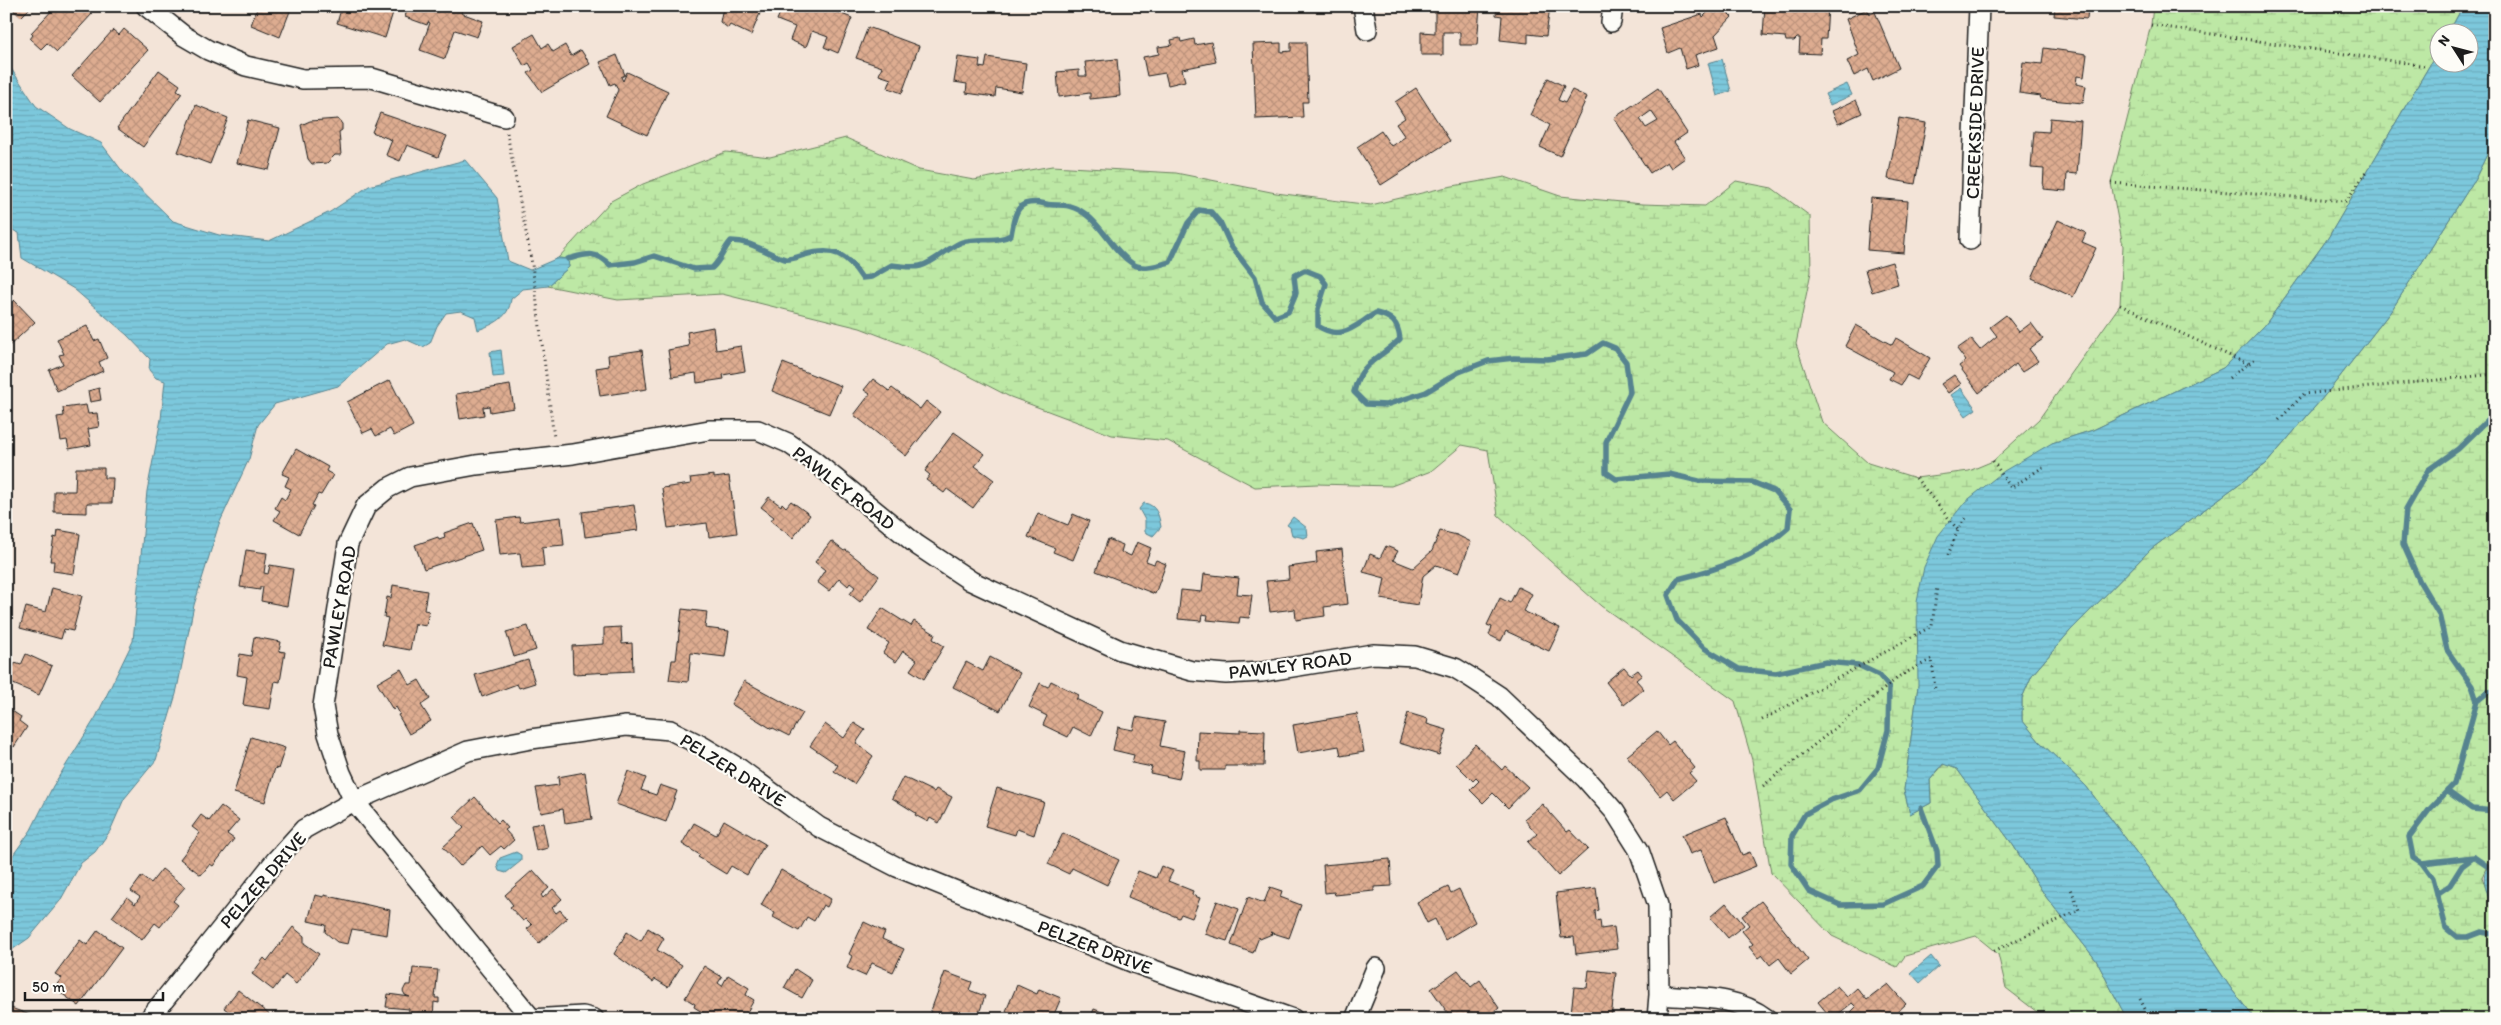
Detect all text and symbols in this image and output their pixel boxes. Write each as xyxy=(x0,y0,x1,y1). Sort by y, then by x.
north arrow xyxy=(2428,22,2478,72)
text: N xyxy=(2434,32,2454,49)
street label: CREEKSIDE DRIVE xyxy=(1961,46,1989,200)
street label: PAWLEY ROAD xyxy=(788,441,900,535)
street label: PAWLEY ROAD xyxy=(317,544,361,670)
street label: PAWLEY ROAD xyxy=(1227,646,1353,684)
street label: PELZER DRIVE xyxy=(676,728,790,812)
street label: PELZER DRIVE xyxy=(215,827,311,933)
street label: PELZER DRIVE xyxy=(1035,915,1155,979)
scale bar xyxy=(25,970,162,1002)
text: 50 m xyxy=(32,978,65,996)

